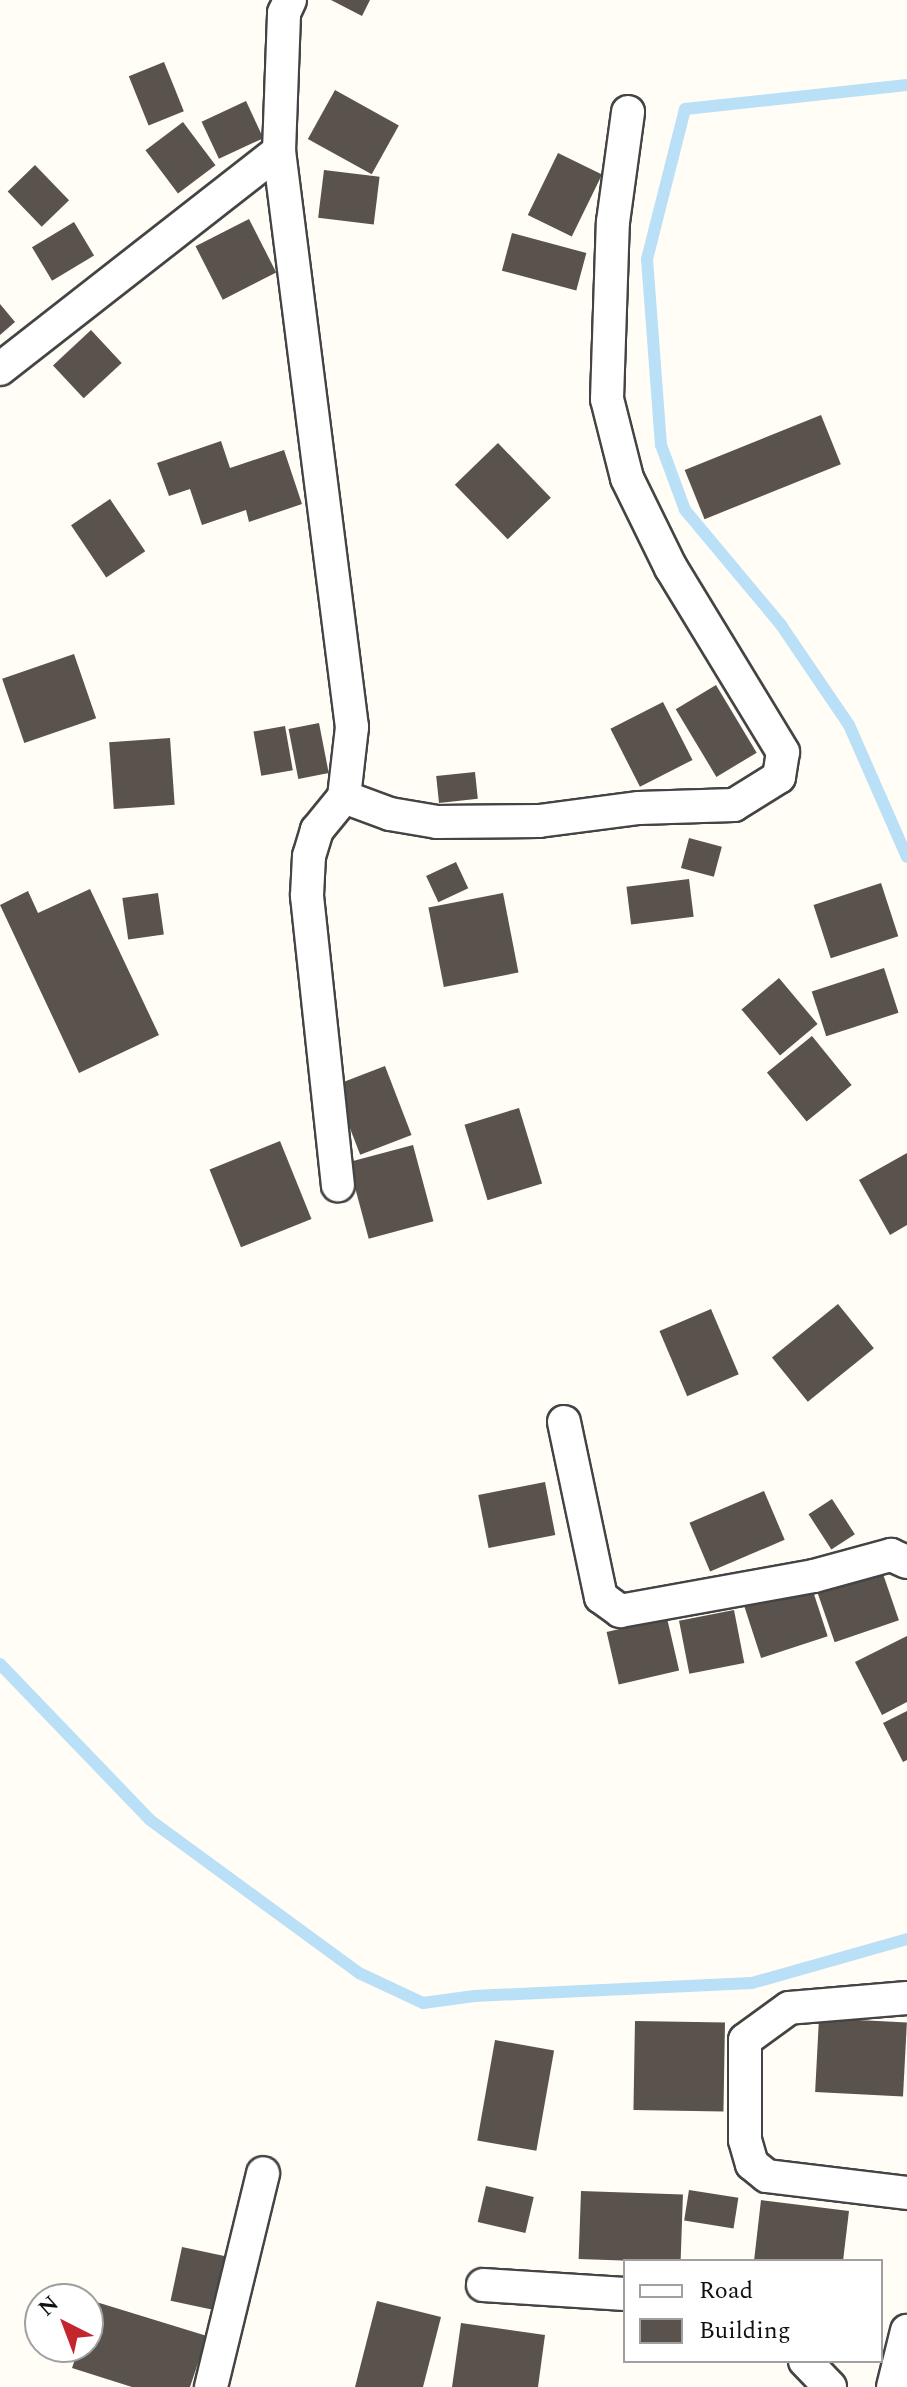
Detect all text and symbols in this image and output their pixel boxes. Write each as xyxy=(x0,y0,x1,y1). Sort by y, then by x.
legend xyxy=(623,2259,883,2363)
text: Road xyxy=(699,2273,753,2309)
north arrow xyxy=(24,2283,104,2363)
text: N xyxy=(31,2288,67,2325)
text: Building xyxy=(699,2313,791,2349)

